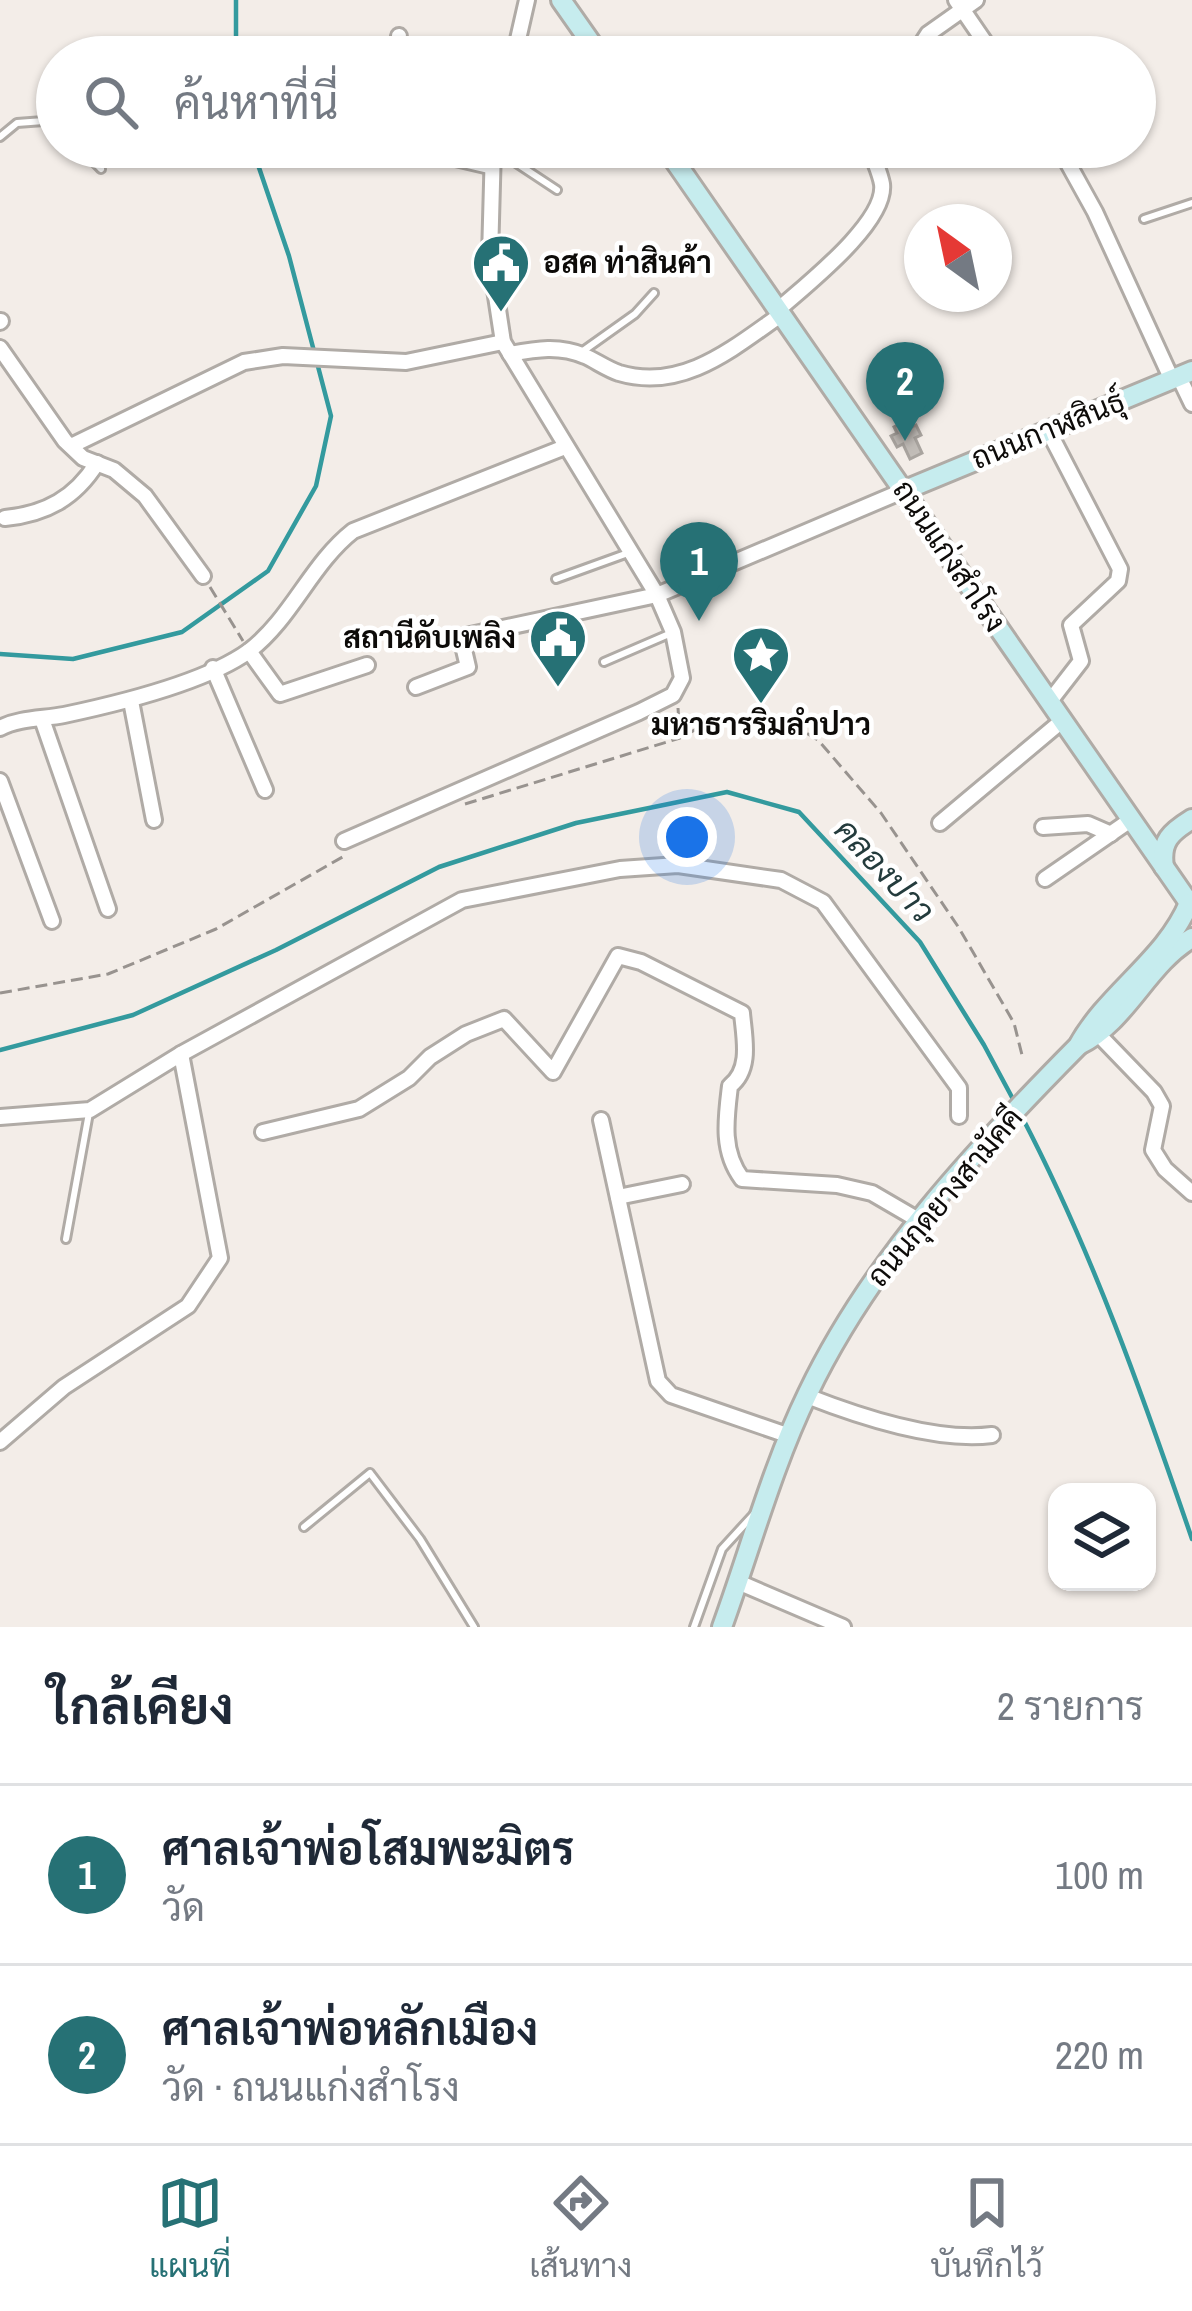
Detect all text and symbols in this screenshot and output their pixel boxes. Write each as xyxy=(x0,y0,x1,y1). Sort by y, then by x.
search box xyxy=(36,36,1156,168)
icon: search xyxy=(78,69,144,135)
text: ค้นหาที่นี่ xyxy=(174,72,338,133)
north arrow xyxy=(904,204,1012,312)
public building icon: อสค ท่าสินค้า xyxy=(470,232,532,314)
place label: อสค ท่าสินค้า xyxy=(543,242,712,282)
pin: 2 xyxy=(866,342,944,441)
street label: ถนนกาฬสินธุ์ xyxy=(965,380,1131,480)
street label: ถนนแก่งสำโรง xyxy=(884,472,1015,639)
pin: 1 xyxy=(660,522,738,621)
public building icon: สถานีดับเพลิง xyxy=(527,607,589,689)
place label: สถานีดับเพลิง xyxy=(343,617,516,657)
place icon: มหาธารริมลำปาว xyxy=(730,624,792,706)
place label: มหาธารริมลำปาว xyxy=(651,704,871,744)
your location xyxy=(657,807,717,867)
water label: คลองปาว xyxy=(825,808,945,932)
street label: ถนนกุดยางสามัคคี xyxy=(857,1098,1033,1296)
map controls xyxy=(1048,1483,1156,1591)
button: layers xyxy=(1048,1483,1156,1591)
text: ใกล้เคียง xyxy=(48,1671,234,1740)
text: 2 รายการ xyxy=(997,1680,1144,1732)
text: ศาลเจ้าพ่อโสมพะมิตร xyxy=(162,1818,574,1879)
text: 1 xyxy=(78,1849,96,1901)
text: 100 m xyxy=(1055,1849,1144,1901)
text: วัด xyxy=(162,1881,205,1933)
text: ศาลเจ้าพ่อหลักเมือง xyxy=(162,1998,538,2059)
text: 2 xyxy=(78,2029,96,2081)
text: 220 m xyxy=(1055,2029,1144,2081)
text: วัด · ถนนแก่งสำโรง xyxy=(162,2061,460,2113)
tab: แผนที่ xyxy=(149,2170,231,2287)
tab: เส้นทาง xyxy=(529,2170,632,2287)
tab: บันทึกไว้ xyxy=(930,2170,1043,2287)

